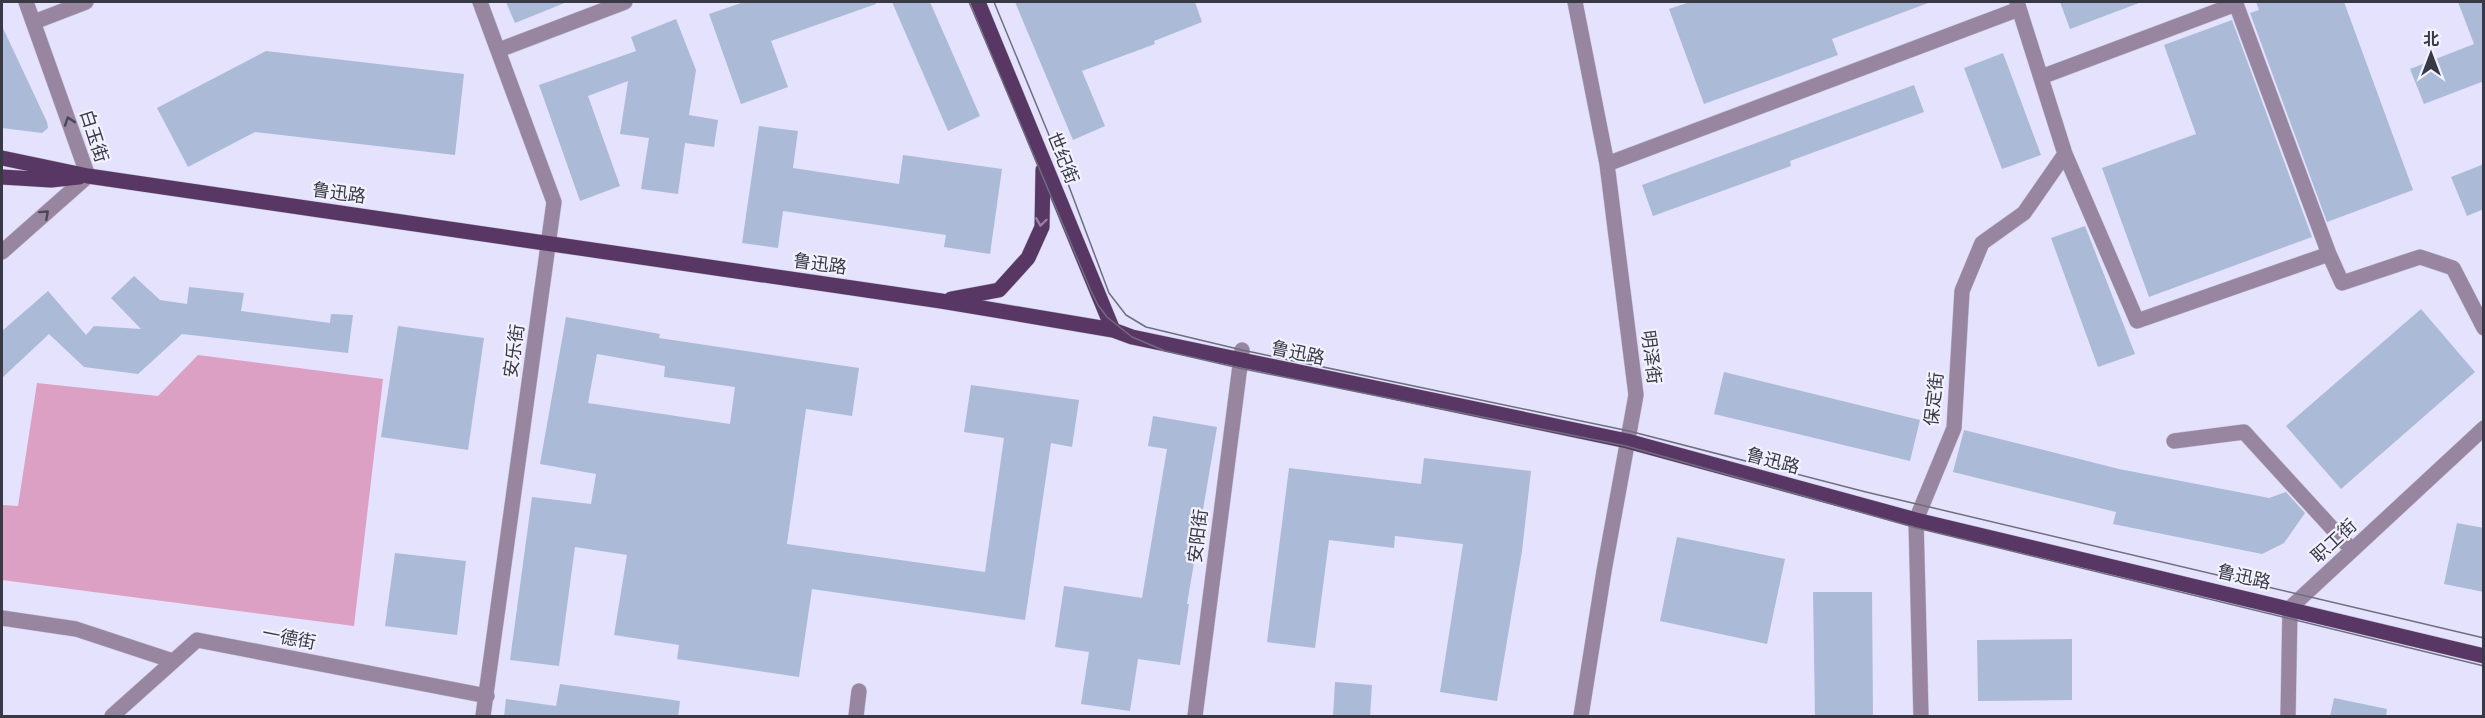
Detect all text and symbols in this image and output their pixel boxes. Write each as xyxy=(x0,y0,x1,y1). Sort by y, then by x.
north arrow xyxy=(2401,24,2461,84)
text: 北 xyxy=(2423,29,2439,49)
street label: 白玉街 xyxy=(75,107,114,165)
one-way arrow xyxy=(63,116,76,126)
street label: 世纪街 xyxy=(1043,128,1084,187)
street label: 鲁迅路 xyxy=(311,177,367,208)
one-way arrow xyxy=(38,210,49,221)
one-way arrow xyxy=(1036,217,1048,227)
street label: 鲁迅路 xyxy=(792,248,848,279)
street label: 安乐街 xyxy=(498,323,529,379)
street label: 明泽街 xyxy=(1637,329,1666,385)
street label: 鲁迅路 xyxy=(1269,336,1327,369)
street label: 保定街 xyxy=(1919,371,1948,427)
street label: 鲁迅路 xyxy=(1744,442,1802,479)
street label: 安阳街 xyxy=(1183,508,1212,564)
street label: 职工街 xyxy=(2306,514,2361,567)
street label: 鲁迅路 xyxy=(2215,559,2273,594)
street label: 一德街 xyxy=(260,621,318,654)

